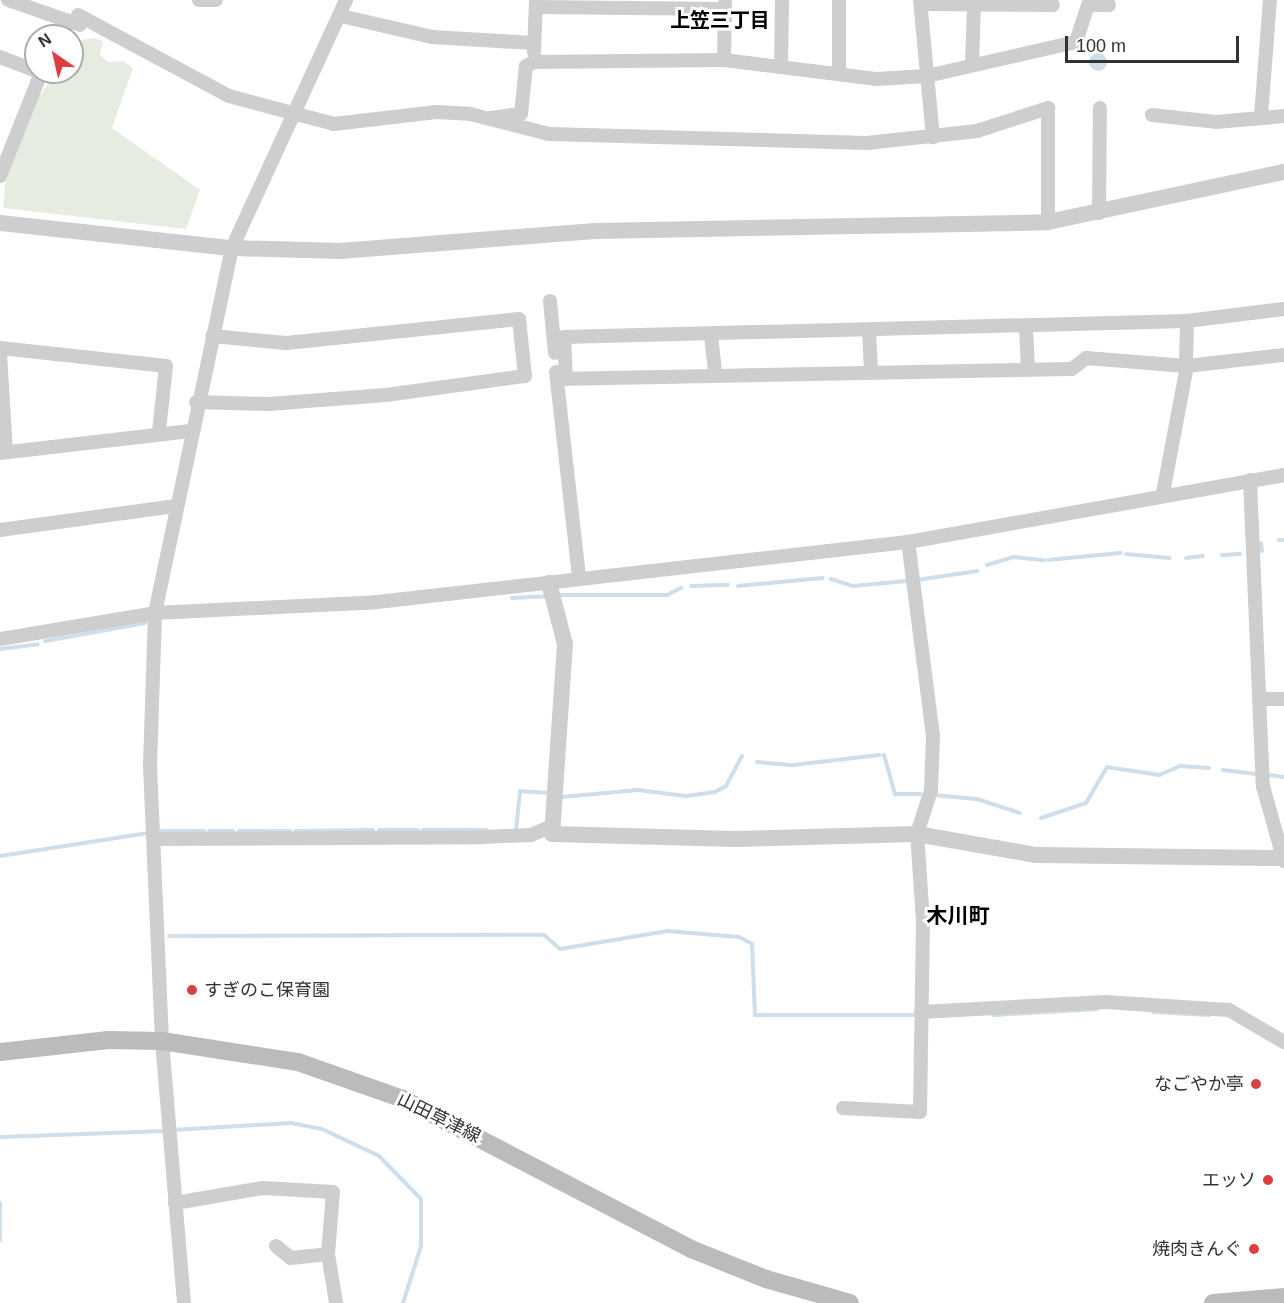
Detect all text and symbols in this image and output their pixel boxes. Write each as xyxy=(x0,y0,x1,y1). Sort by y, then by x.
district label: 上笠三丁目 xyxy=(670,8,770,32)
north arrow xyxy=(24,24,84,84)
scale bar xyxy=(1068,24,1242,62)
text: N xyxy=(35,30,54,51)
text: 100 m xyxy=(1076,36,1126,56)
district label: 木川町 xyxy=(927,903,989,929)
place label: すぎのこ保育園 xyxy=(204,979,330,1001)
marker: すぎのこ保育園 xyxy=(185,983,199,997)
place label: なごやか亭 xyxy=(1154,1073,1244,1095)
marker: なごやか亭 xyxy=(1249,1077,1263,1091)
street label: 山田草津線 xyxy=(394,1089,484,1147)
place label: エッソ xyxy=(1202,1169,1256,1191)
marker: エッソ xyxy=(1261,1173,1275,1187)
place label: 焼肉きんぐ xyxy=(1152,1238,1242,1260)
marker: 焼肉きんぐ xyxy=(1247,1242,1261,1256)

